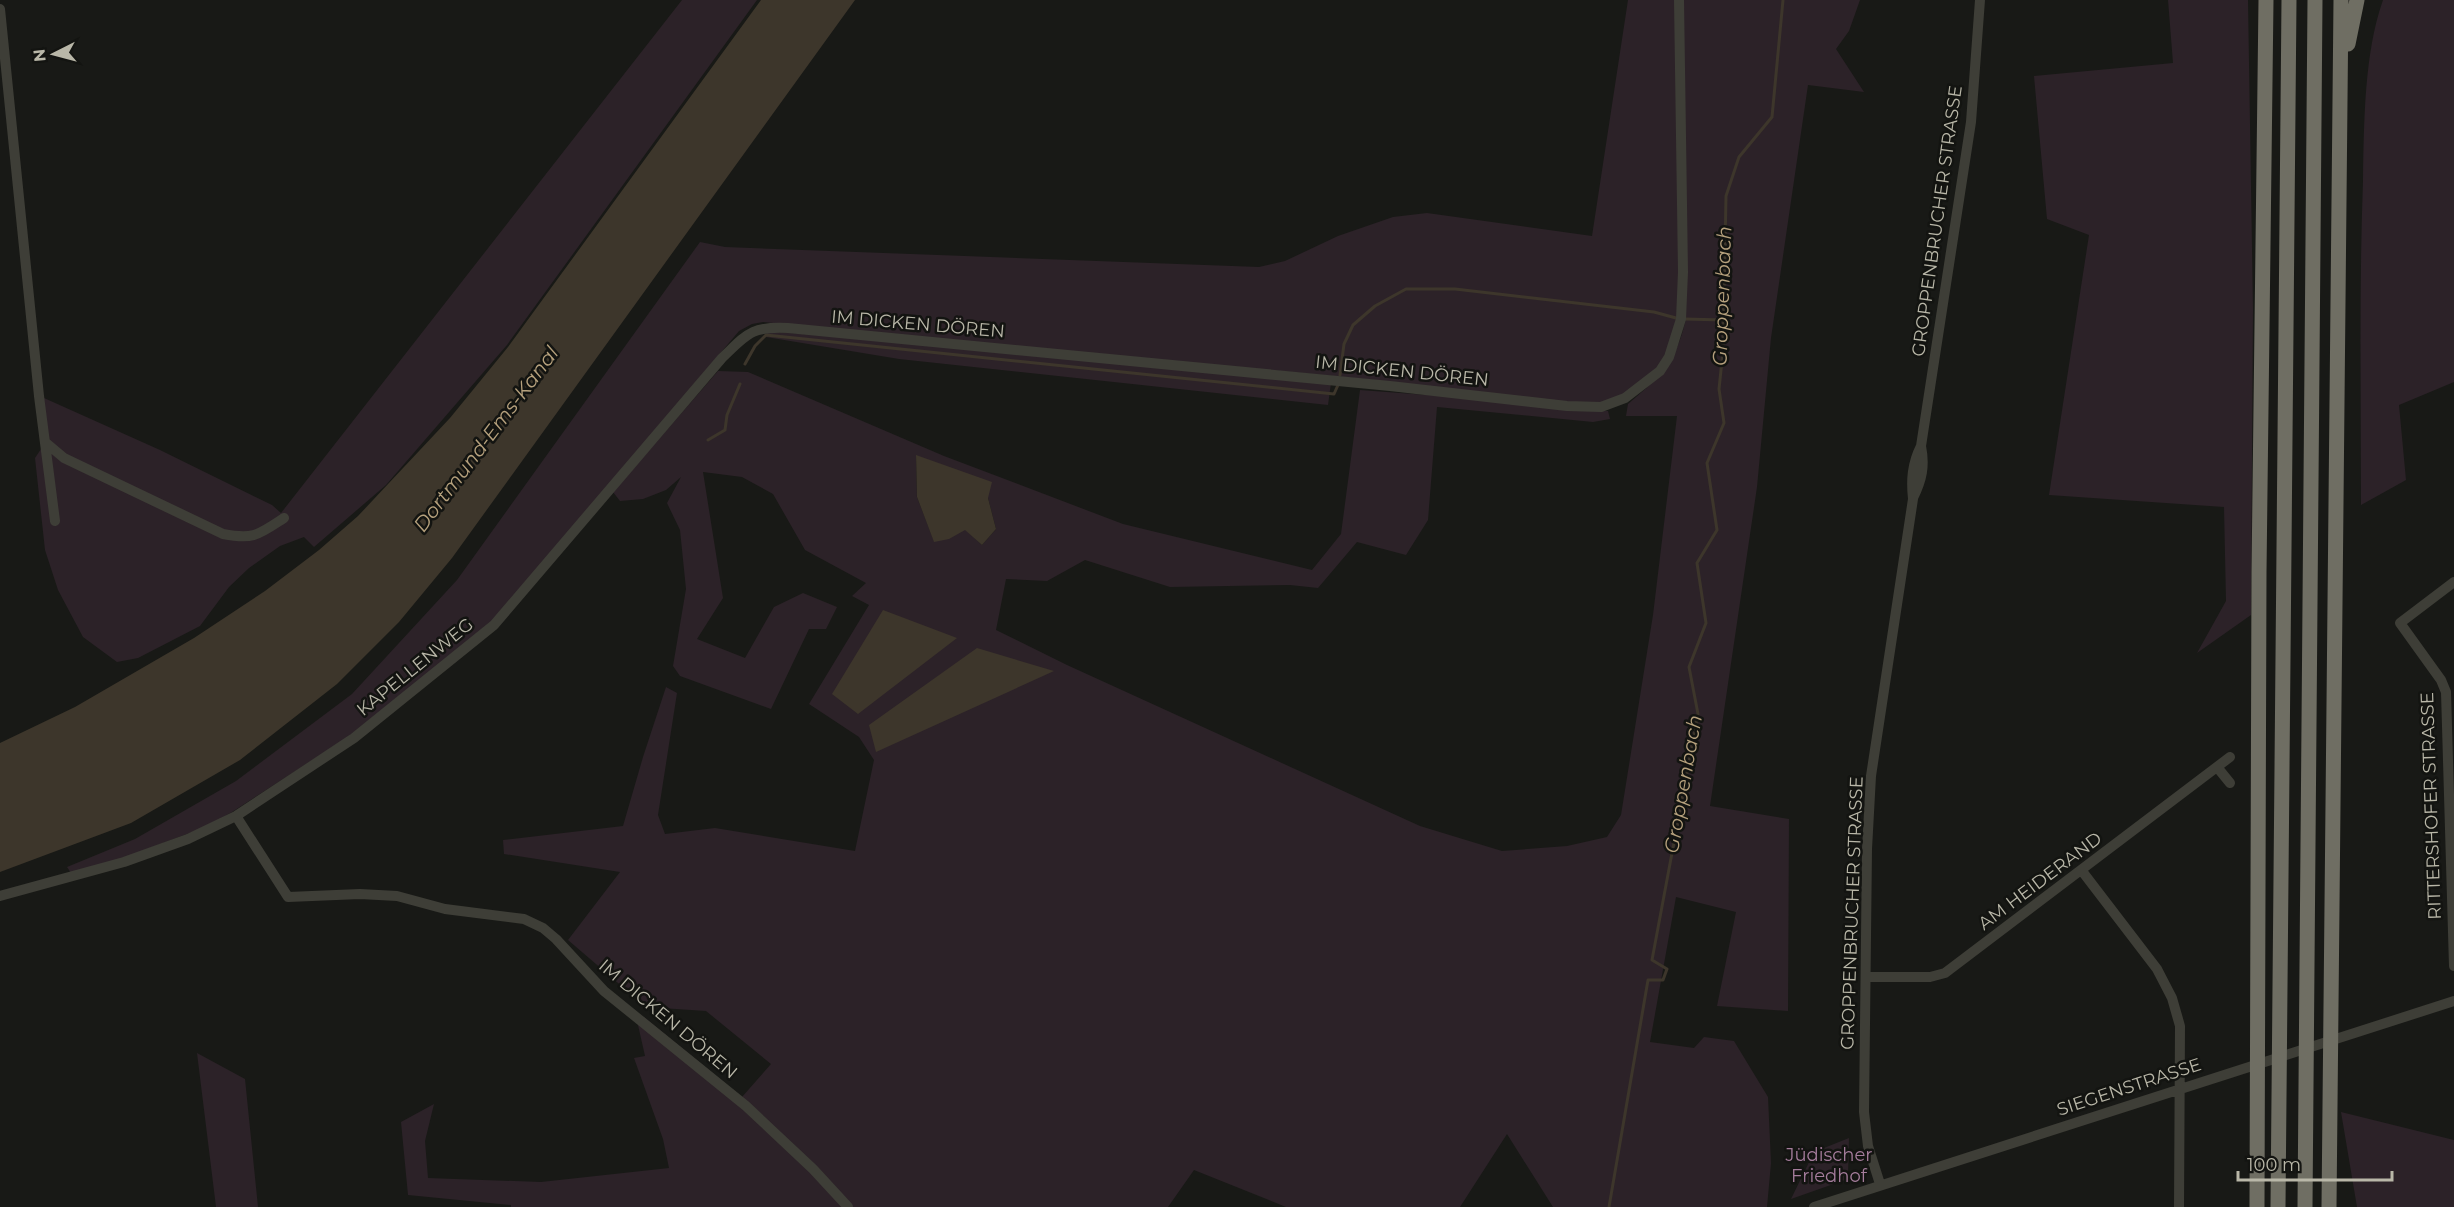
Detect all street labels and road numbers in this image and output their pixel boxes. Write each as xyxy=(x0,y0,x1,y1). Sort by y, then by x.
street label: GROPPENBRUCHER STRASSE xyxy=(1907,84,1967,358)
street label: IM DICKEN DÖREN xyxy=(830,305,1006,343)
street label: IM DICKEN DÖREN xyxy=(1314,351,1490,391)
street label: KAPELLENWEG xyxy=(352,613,478,721)
street label: RITTERSHOFER STRASSE xyxy=(2416,692,2446,920)
street label: GROPPENBRUCHER STRASSE xyxy=(1836,776,1868,1050)
street label: AM HEIDERAND xyxy=(1974,827,2106,935)
street label: IM DICKEN DÖREN xyxy=(594,955,742,1083)
street label: SIEGENSTRASSE xyxy=(2054,1053,2204,1121)

